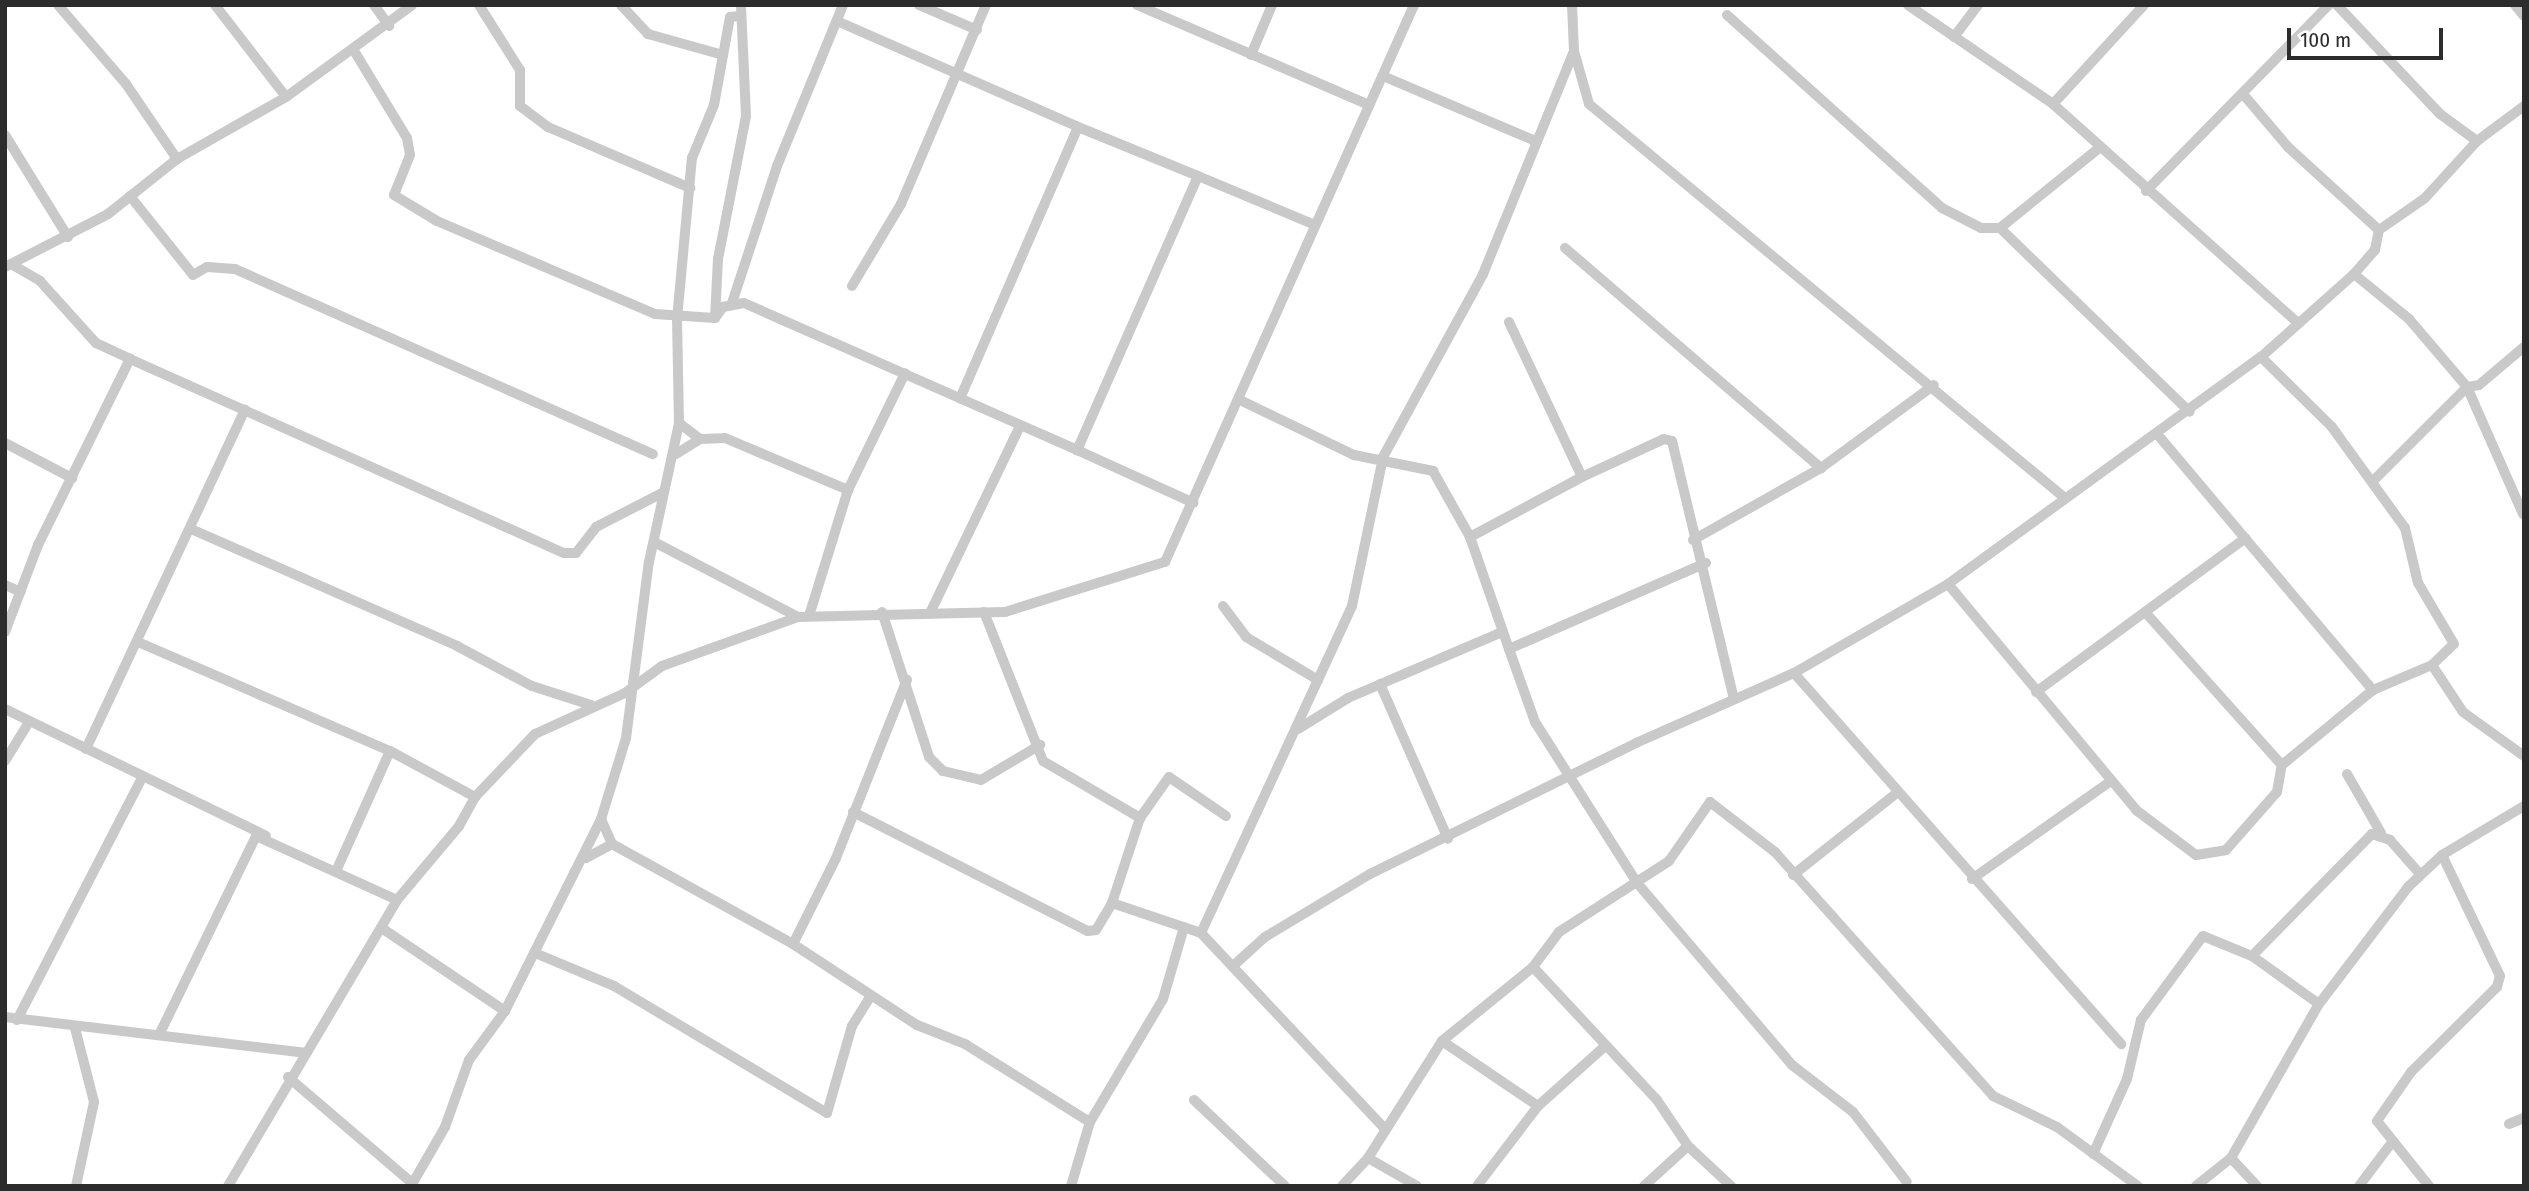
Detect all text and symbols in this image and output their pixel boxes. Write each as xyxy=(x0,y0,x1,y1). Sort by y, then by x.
scale bar xyxy=(2291,14,2447,58)
text: 100 m xyxy=(2300,27,2351,53)

